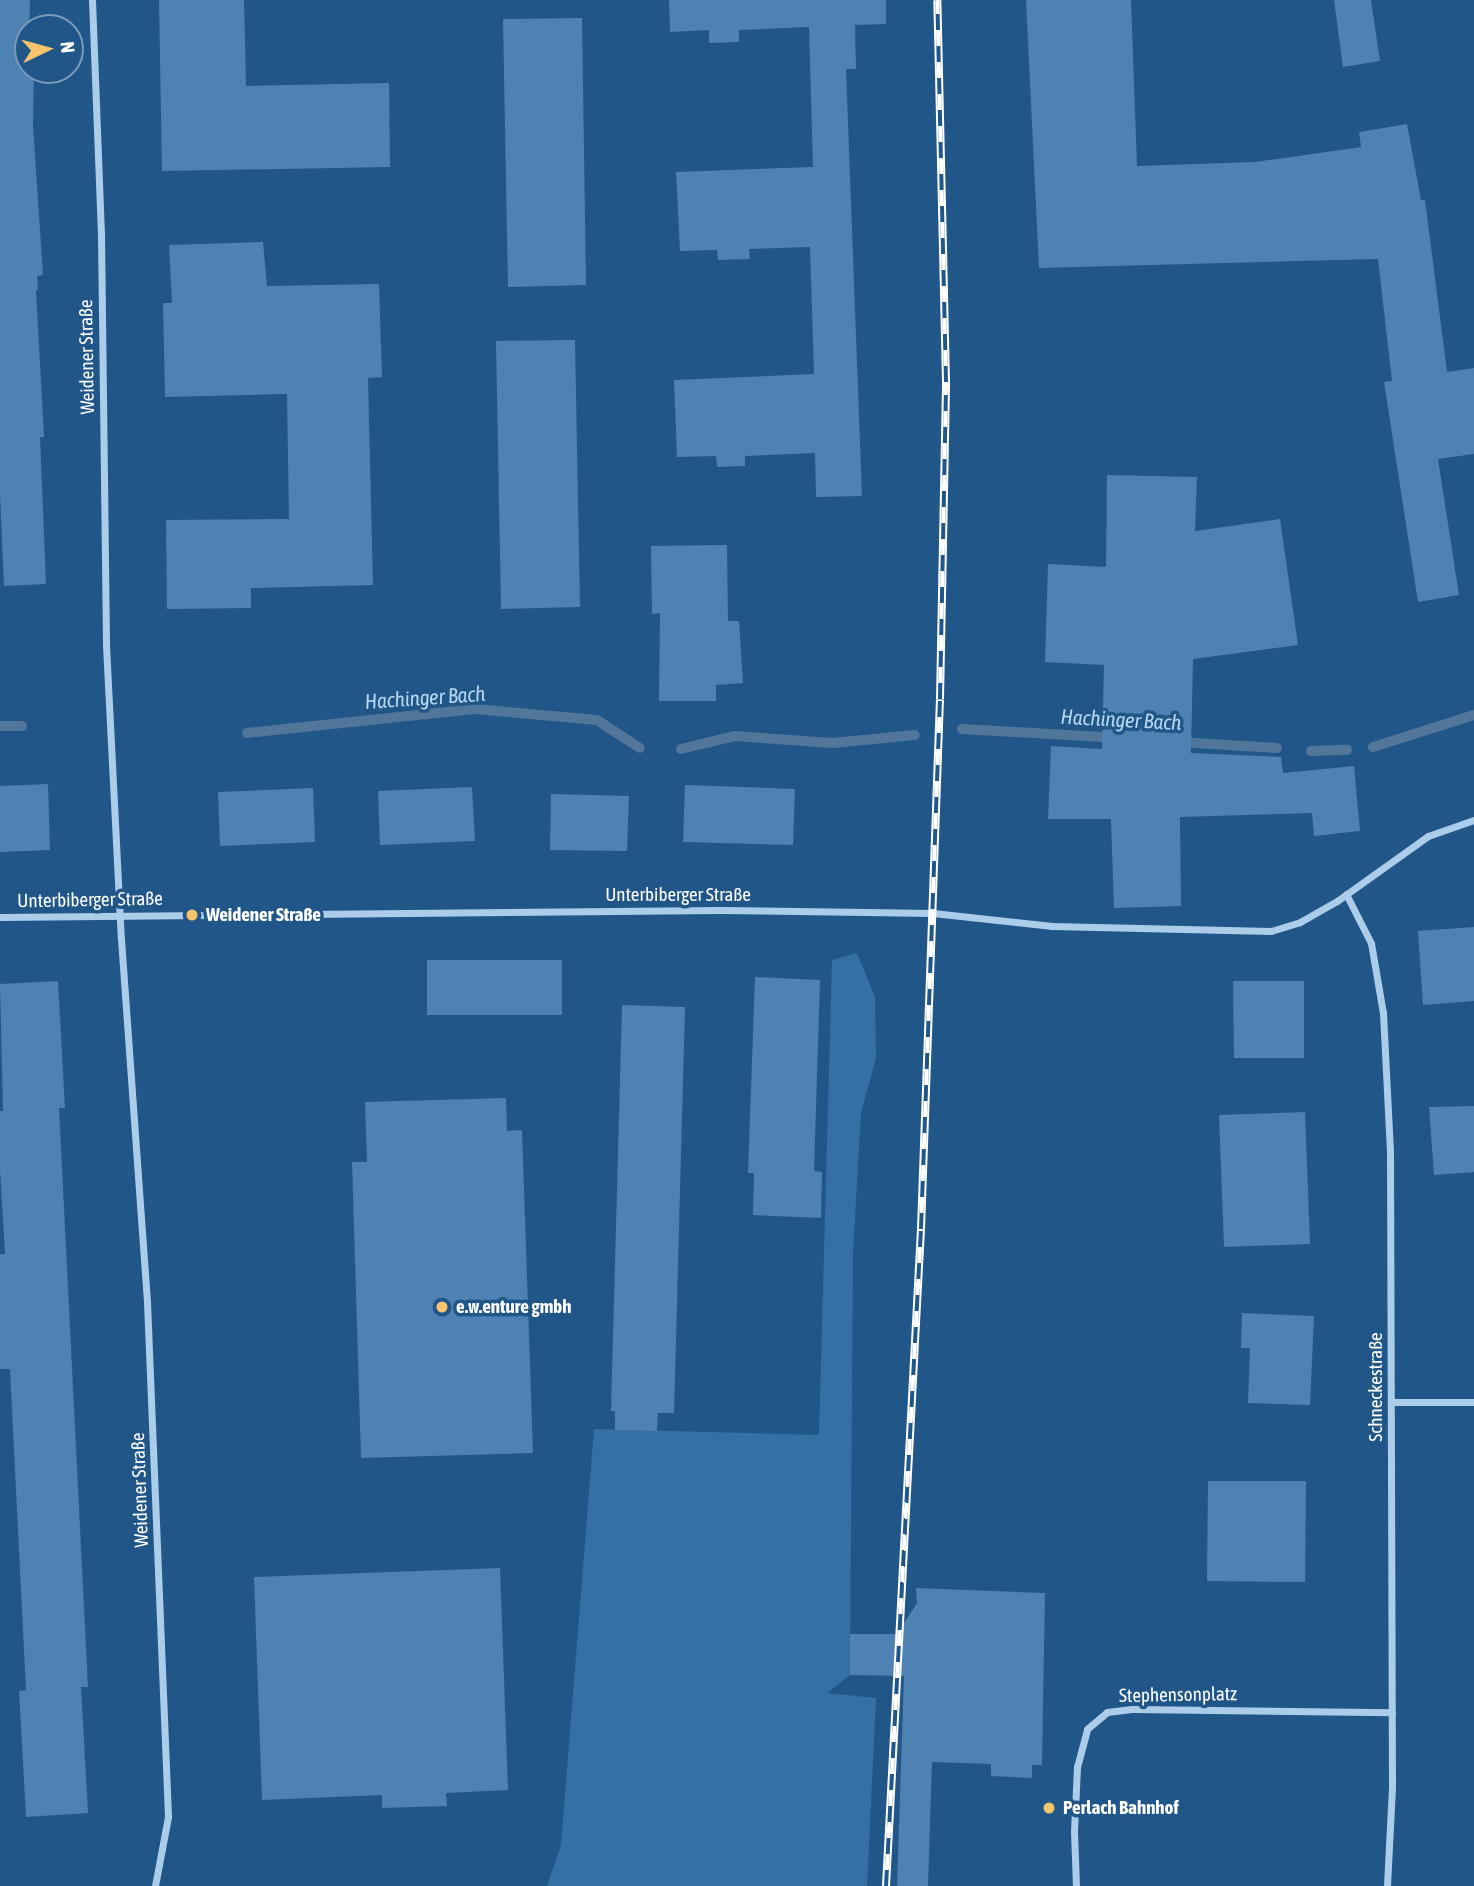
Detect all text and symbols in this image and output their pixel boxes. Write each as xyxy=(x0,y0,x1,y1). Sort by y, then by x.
north arrow xyxy=(14,14,84,84)
text: N xyxy=(56,41,79,54)
street label: Weidener Straße xyxy=(75,299,99,415)
water label: Hachinger Bach xyxy=(364,680,486,714)
water label: Hachinger Bach xyxy=(1060,703,1182,735)
street label: Unterbiberger Straße xyxy=(605,884,751,906)
street label: Unterbiberger Straße xyxy=(17,887,163,913)
place label: Weidener Straße xyxy=(206,904,321,926)
marker: Weidener Straße xyxy=(184,907,200,923)
place label: e.w.enture gmbh xyxy=(456,1296,572,1318)
marker: e.w.enture gmbh xyxy=(434,1299,450,1315)
street label: Schneckestraße xyxy=(1365,1332,1387,1442)
street label: Weidener Straße xyxy=(127,1432,153,1548)
street label: Stephensonplatz xyxy=(1119,1683,1237,1707)
place label: Perlach Bahnhof xyxy=(1063,1797,1179,1819)
marker: Perlach Bahnhof xyxy=(1041,1800,1057,1816)

